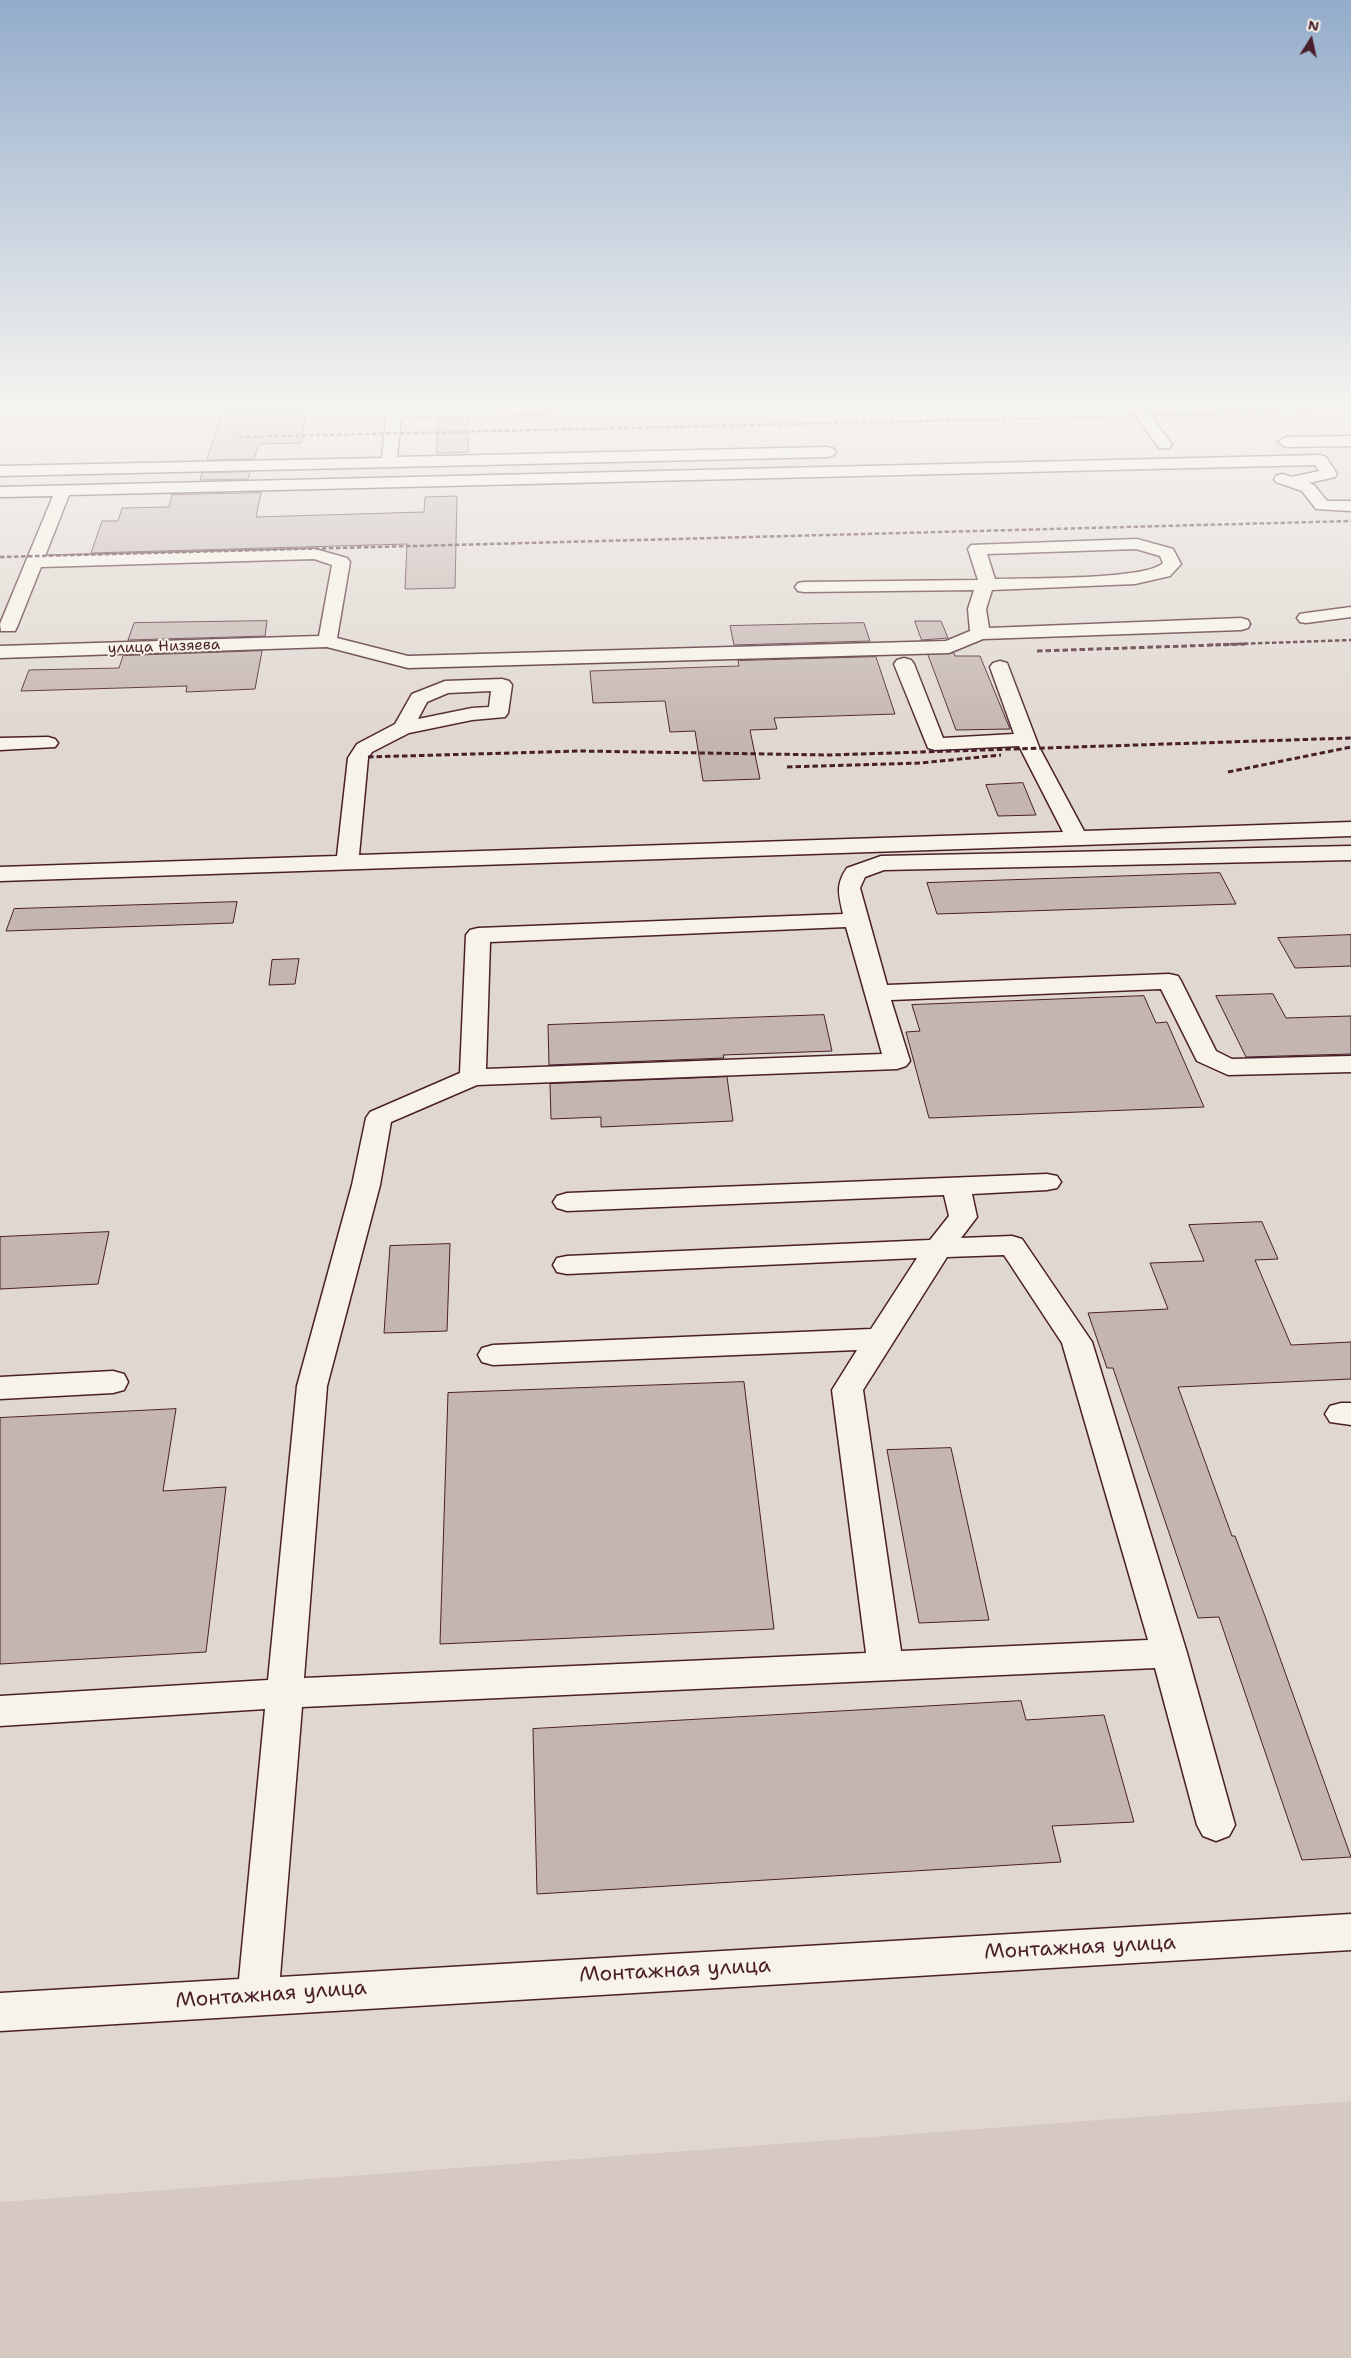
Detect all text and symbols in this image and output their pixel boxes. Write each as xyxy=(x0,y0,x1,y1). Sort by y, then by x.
north arrow xyxy=(1286,15,1336,65)
text: N xyxy=(1307,15,1321,35)
street label: улица Низяева xyxy=(108,636,220,658)
street label: Монтажная улица xyxy=(984,1930,1176,1966)
street label: Монтажная улица xyxy=(579,1953,771,1989)
street label: Монтажная улица xyxy=(174,1976,368,2014)

